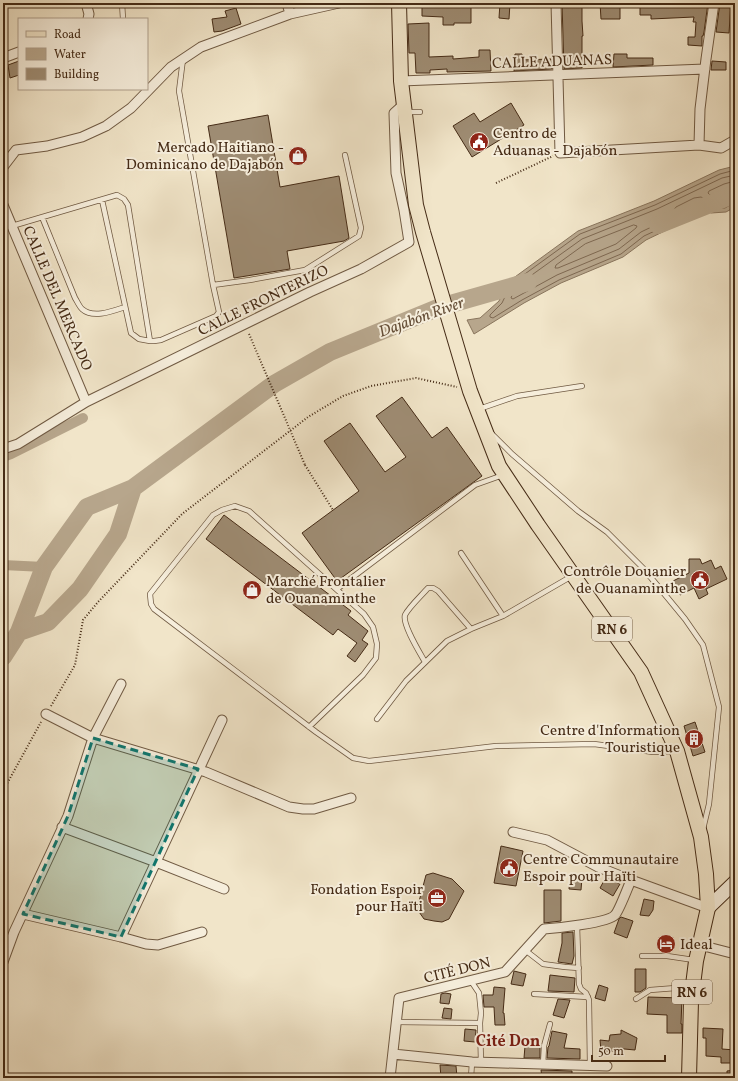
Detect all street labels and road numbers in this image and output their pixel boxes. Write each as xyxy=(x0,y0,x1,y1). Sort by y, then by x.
street label: CALLE ADUANAS xyxy=(492,50,612,75)
street label: CALLE DEL MERCADO xyxy=(17,223,97,374)
street label: CALLE FRONTERIZO xyxy=(195,261,333,342)
road number: RN 6 xyxy=(592,617,632,641)
street label: CITÉ DON xyxy=(422,953,493,990)
road number: RN 6 xyxy=(672,980,712,1004)

